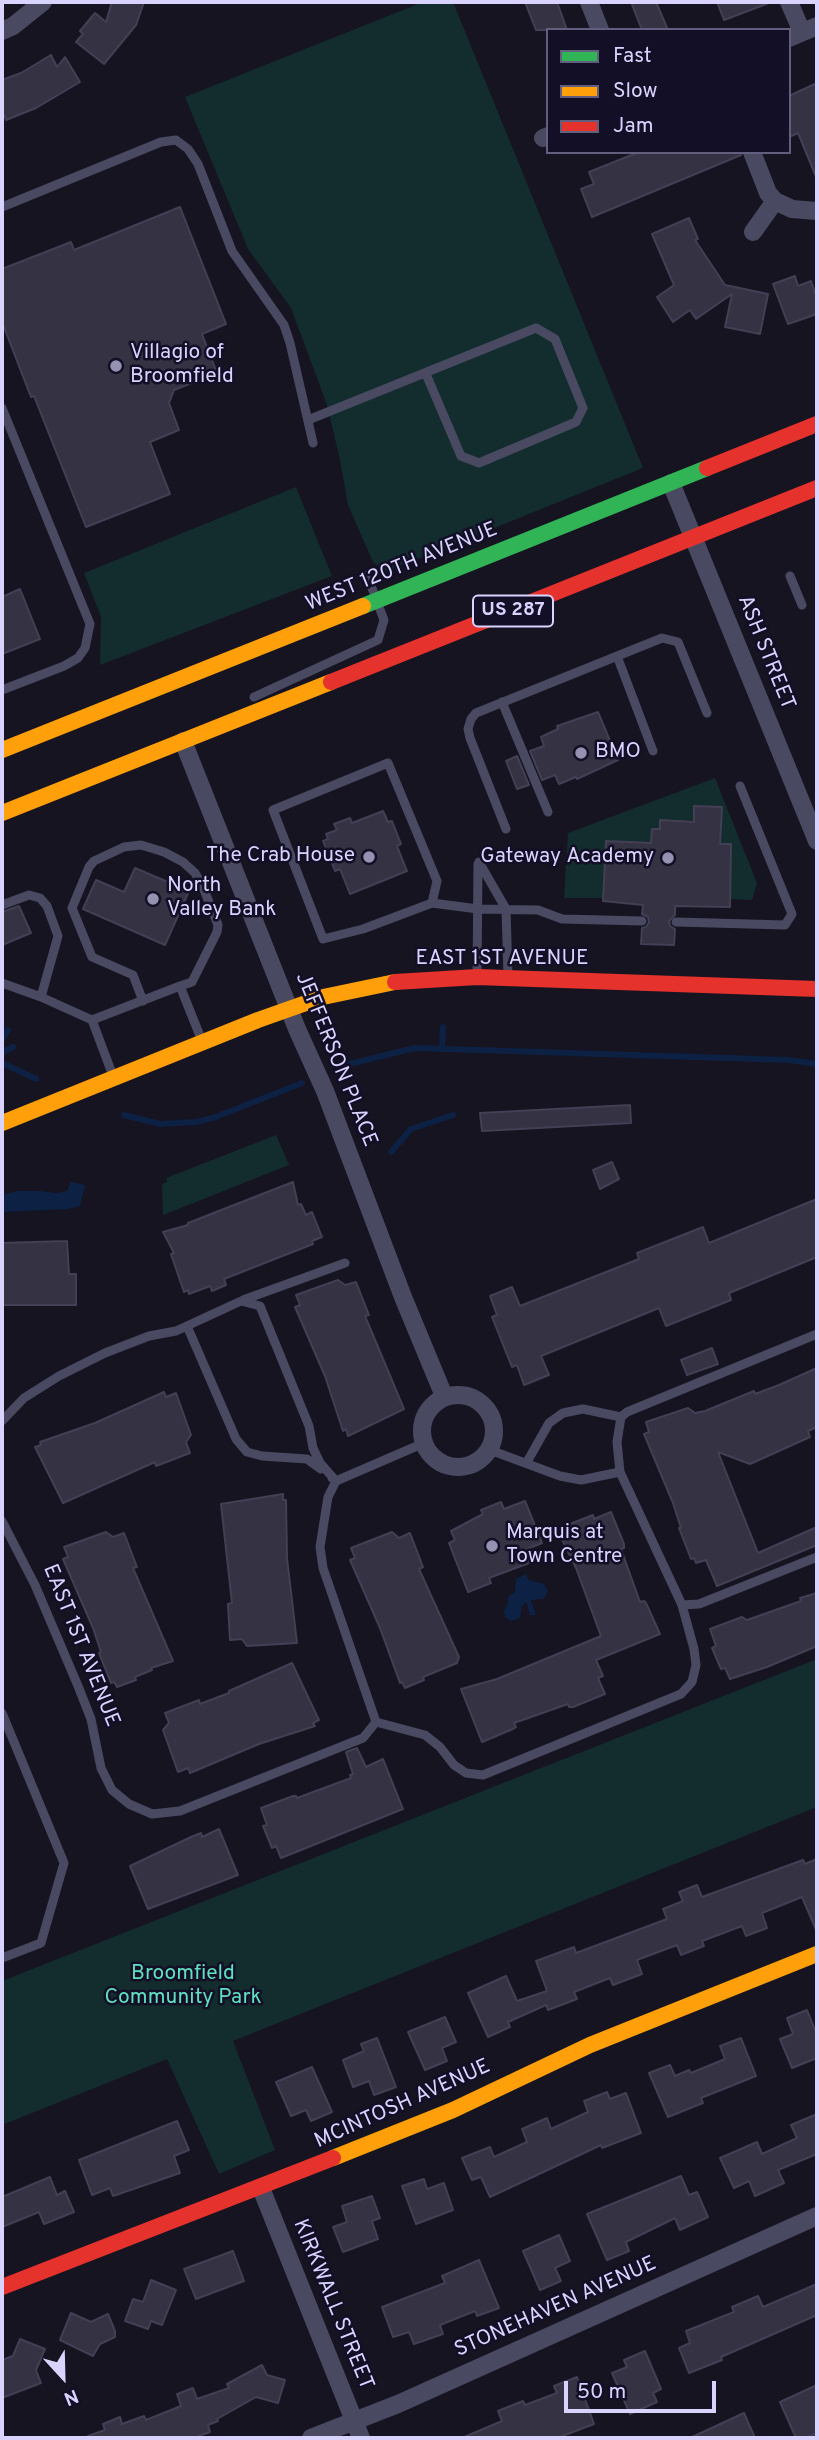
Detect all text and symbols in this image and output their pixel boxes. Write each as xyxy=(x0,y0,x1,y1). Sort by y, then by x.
legend xyxy=(546,28,791,154)
text: Fast xyxy=(613,43,652,70)
text: Slow xyxy=(613,78,658,105)
text: Jam xyxy=(613,113,654,140)
place label: Villagio of Broomfield xyxy=(130,341,234,391)
marker: Villagio of Broomfield xyxy=(108,358,124,374)
street label: WEST 120TH AVENUE xyxy=(302,518,502,618)
street label: ASH STREET xyxy=(731,592,799,714)
road number: US 287 xyxy=(473,596,553,626)
place label: BMO xyxy=(595,740,641,766)
marker: BMO xyxy=(573,745,589,761)
place label: The Crab House xyxy=(206,844,355,870)
place label: Gateway Academy xyxy=(480,845,654,871)
marker: The Crab House xyxy=(361,849,377,865)
marker: Gateway Academy xyxy=(660,850,676,866)
place label: North Valley Bank xyxy=(167,874,276,924)
marker: North Valley Bank xyxy=(145,891,161,907)
street label: EAST 1ST AVENUE xyxy=(415,947,589,973)
street label: JEFFERSON PLACE xyxy=(289,969,381,1151)
place label: Marquis at Town Centre xyxy=(506,1521,622,1571)
marker: Marquis at Town Centre xyxy=(484,1538,500,1554)
street label: EAST 1ST AVENUE xyxy=(36,1561,124,1731)
park label: Broomfield Community Park xyxy=(104,1962,262,2012)
street label: MCINTOSH AVENUE xyxy=(311,2055,495,2155)
street label: KIRKWALL STREET xyxy=(286,2216,378,2394)
street label: STONEHAVEN AVENUE xyxy=(451,2252,661,2364)
north arrow xyxy=(28,2342,98,2412)
scale bar xyxy=(567,2366,719,2410)
text: 50 m xyxy=(577,2379,626,2406)
text: N xyxy=(60,2383,82,2410)

